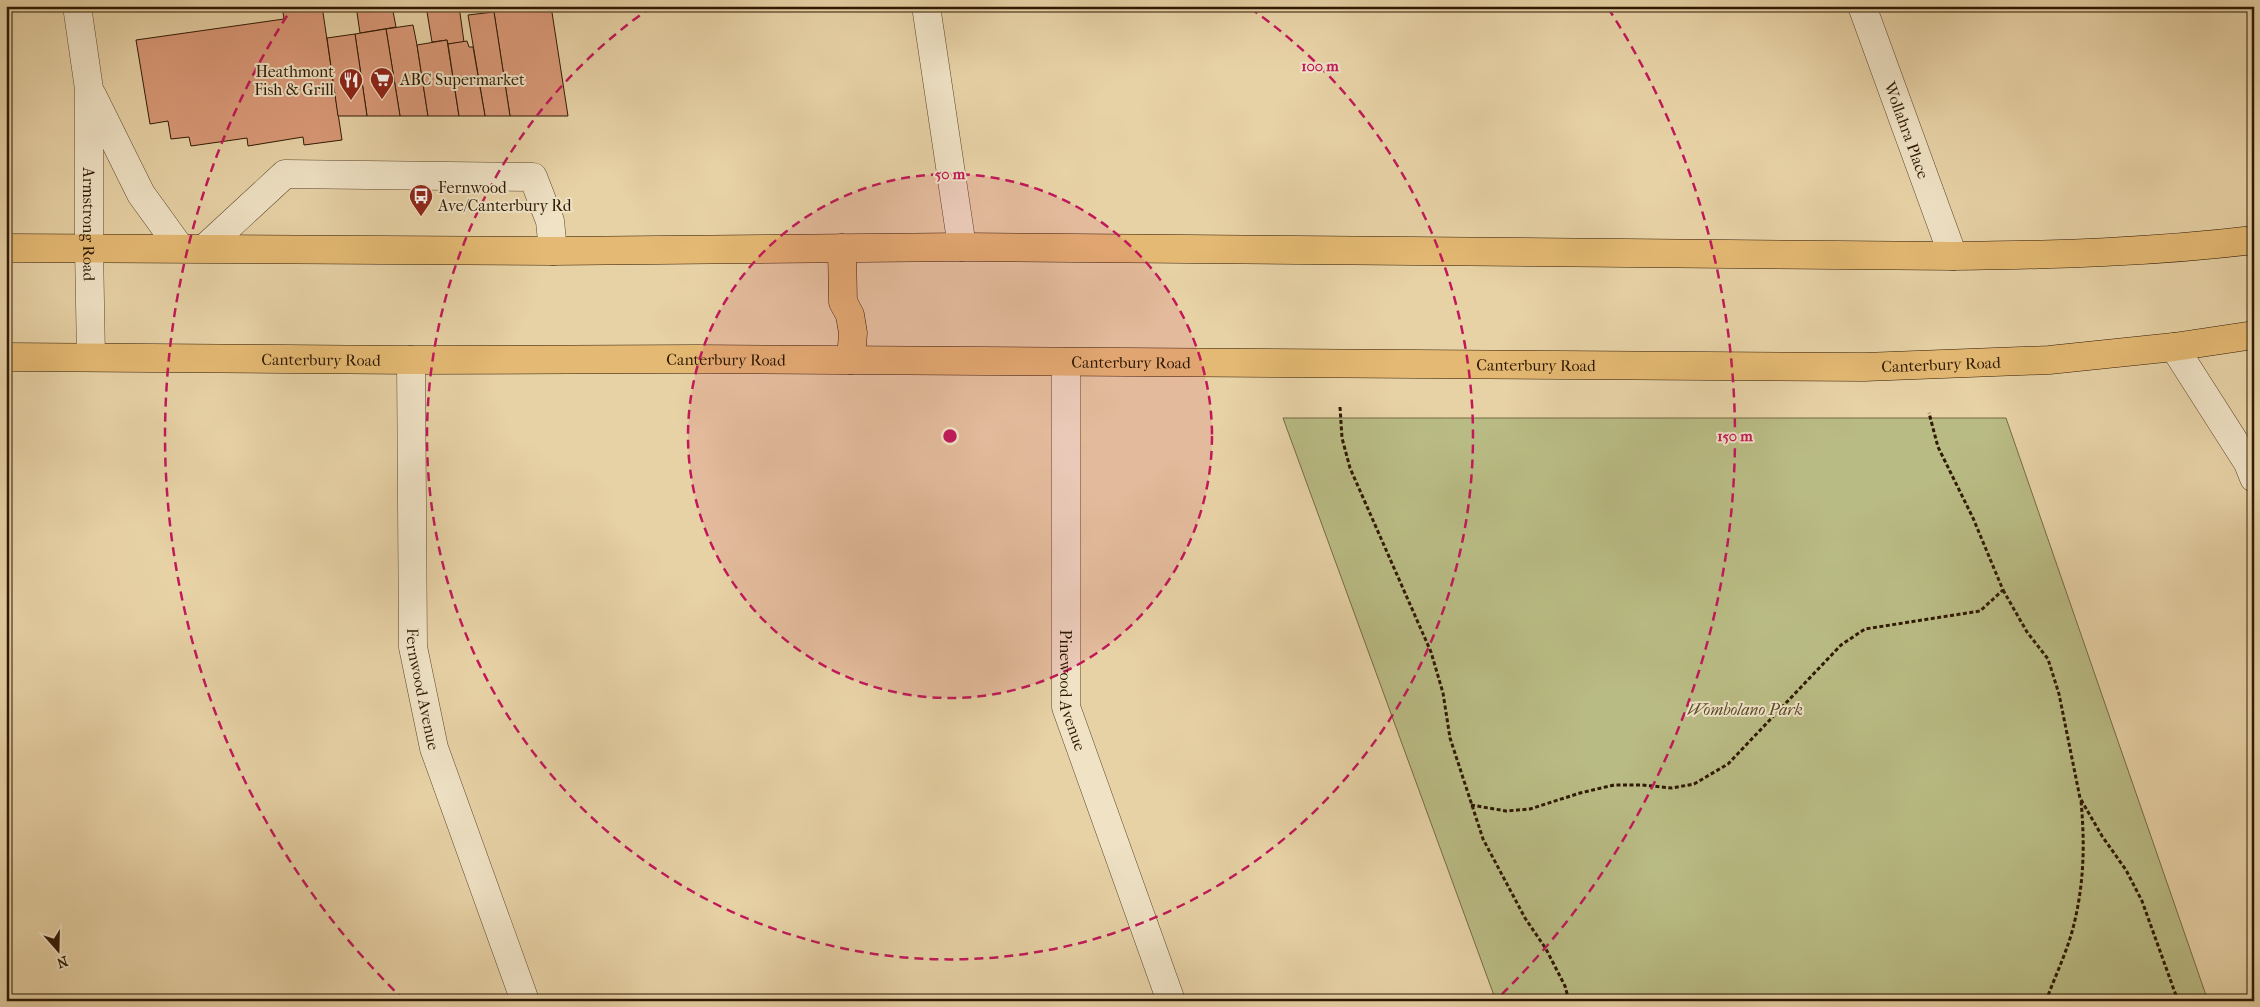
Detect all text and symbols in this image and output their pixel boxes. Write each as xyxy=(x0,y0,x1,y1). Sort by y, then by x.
text: 100 m xyxy=(1301,57,1339,75)
place label: Heathmont Fish & Grill xyxy=(254,62,335,99)
supermarket icon: ABC Supermarket xyxy=(369,66,395,100)
restaurant icon: Heathmont Fish & Grill xyxy=(338,67,364,101)
place label: ABC Supermarket xyxy=(399,70,525,89)
street label: Wollahra Place xyxy=(1880,78,1933,181)
text: 50 m xyxy=(935,165,966,183)
street label: Armstrong Road xyxy=(79,166,99,281)
place label: Fernwood Ave/Canterbury Rd xyxy=(437,178,572,215)
bus stop icon: Fernwood Ave/Canterbury Rd xyxy=(408,183,434,217)
street label: Canterbury Road xyxy=(261,350,381,370)
street label: Canterbury Road xyxy=(666,350,786,370)
street label: Canterbury Road xyxy=(1071,353,1191,372)
street label: Canterbury Road xyxy=(1881,353,2001,376)
street label: Canterbury Road xyxy=(1476,355,1596,375)
centre of rings xyxy=(941,427,959,445)
text: 150 m xyxy=(1717,427,1753,445)
street label: Fernwood Avenue xyxy=(403,628,443,752)
street label: Pinewood Avenue xyxy=(1056,629,1090,753)
park label: Wombolano Park xyxy=(1687,700,1803,719)
north arrow xyxy=(32,924,82,974)
text: N xyxy=(54,952,70,972)

